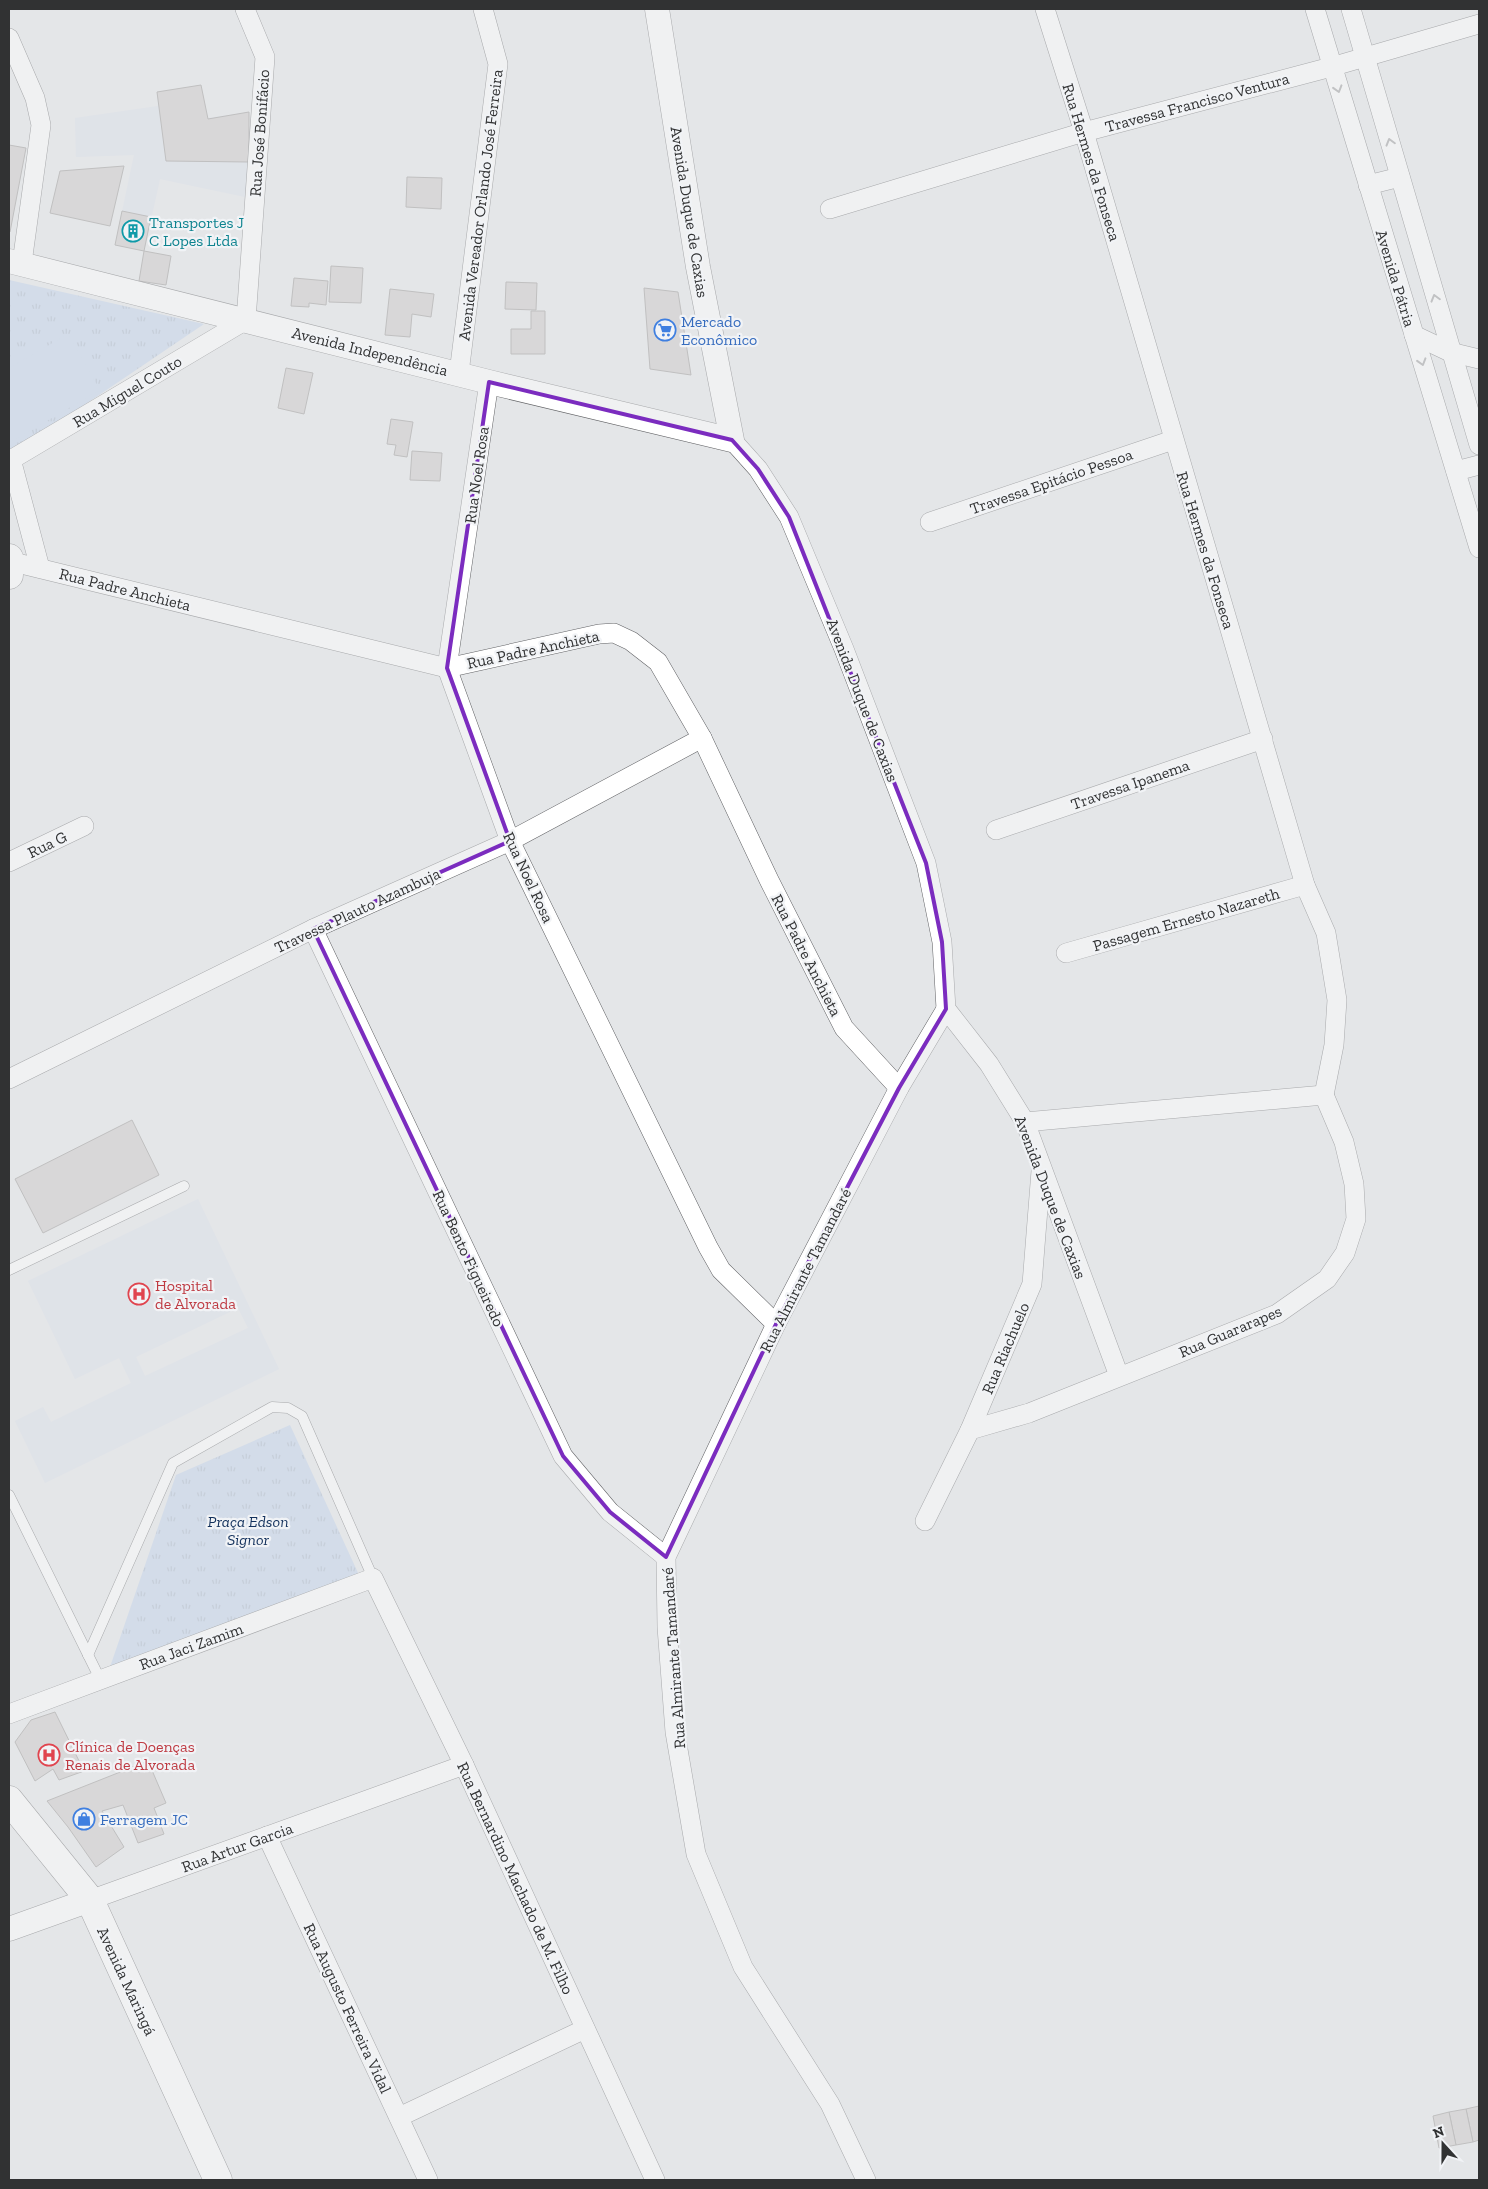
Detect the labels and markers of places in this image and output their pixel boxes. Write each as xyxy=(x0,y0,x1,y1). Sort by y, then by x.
place label: Transportes J C Lopes Ltda xyxy=(149,213,244,250)
building icon: Transportes J C Lopes Ltda xyxy=(121,219,145,243)
place label: Mercado Econômico xyxy=(681,312,757,349)
supermarket icon: Mercado Econômico xyxy=(653,318,677,342)
place label: Hospital de Alvorada xyxy=(155,1276,236,1313)
hospital icon: Hospital de Alvorada xyxy=(127,1282,151,1306)
place label: Clínica de Doenças Renais de Alvorada xyxy=(65,1737,195,1774)
hospital icon: Clínica de Doenças Renais de Alvorada xyxy=(37,1743,61,1767)
shop icon: Ferragem JC xyxy=(72,1807,96,1831)
place label: Ferragem JC xyxy=(100,1810,188,1829)

